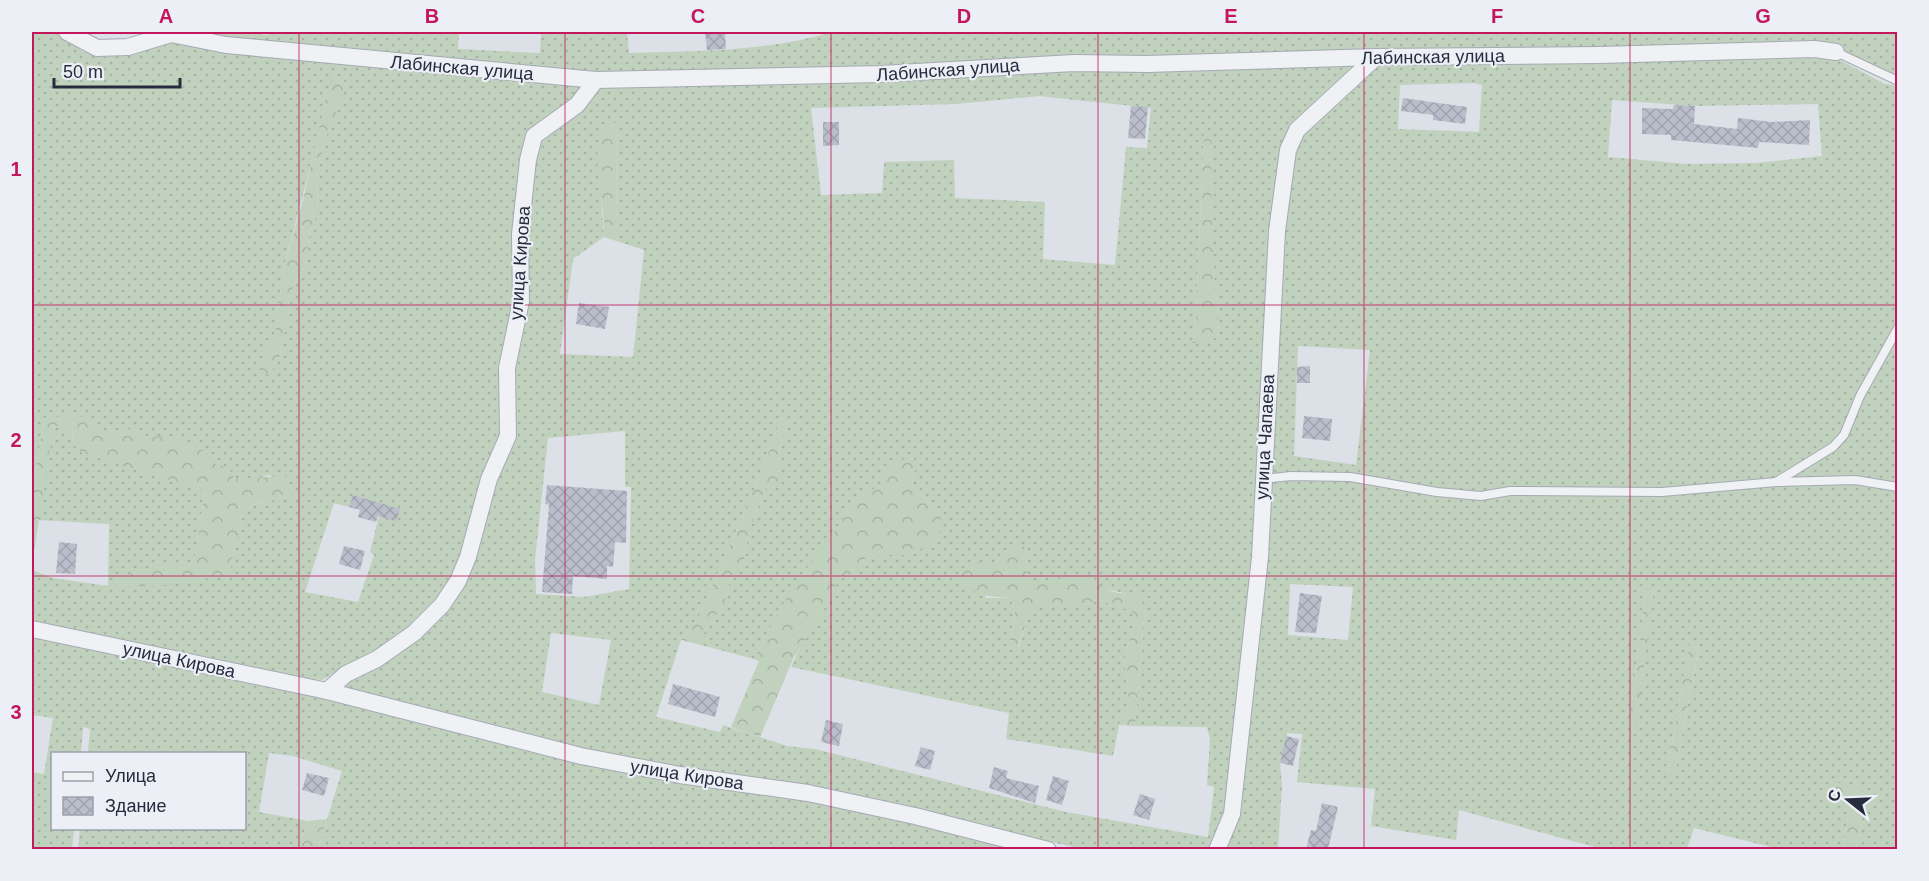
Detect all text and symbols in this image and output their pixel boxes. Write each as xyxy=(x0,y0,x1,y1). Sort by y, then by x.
text: A xyxy=(159,5,173,27)
text: B xyxy=(425,5,439,27)
text: C xyxy=(691,5,705,27)
text: D xyxy=(957,5,971,27)
text: E xyxy=(1224,5,1238,27)
text: F xyxy=(1491,5,1503,27)
text: G xyxy=(1755,5,1771,27)
street label: Лабинская улица xyxy=(1361,46,1506,68)
scale bar xyxy=(54,51,180,89)
street label: Лабинская улица xyxy=(390,52,535,84)
street label: Лабинская улица xyxy=(876,55,1021,85)
text: 50 m xyxy=(63,62,103,82)
text: 1 xyxy=(10,158,22,180)
street label: улица Кирова xyxy=(506,204,534,321)
street label: улица Чапаева xyxy=(1252,373,1278,500)
text: 2 xyxy=(10,429,22,451)
street label: улица Кирова xyxy=(121,638,238,682)
text: 3 xyxy=(10,701,22,723)
legend xyxy=(51,752,246,830)
street label: улица Кирова xyxy=(629,756,746,794)
text: Улица xyxy=(105,766,157,786)
north arrow xyxy=(1818,770,1878,830)
text: С xyxy=(1824,787,1844,804)
text: Здание xyxy=(105,796,166,816)

